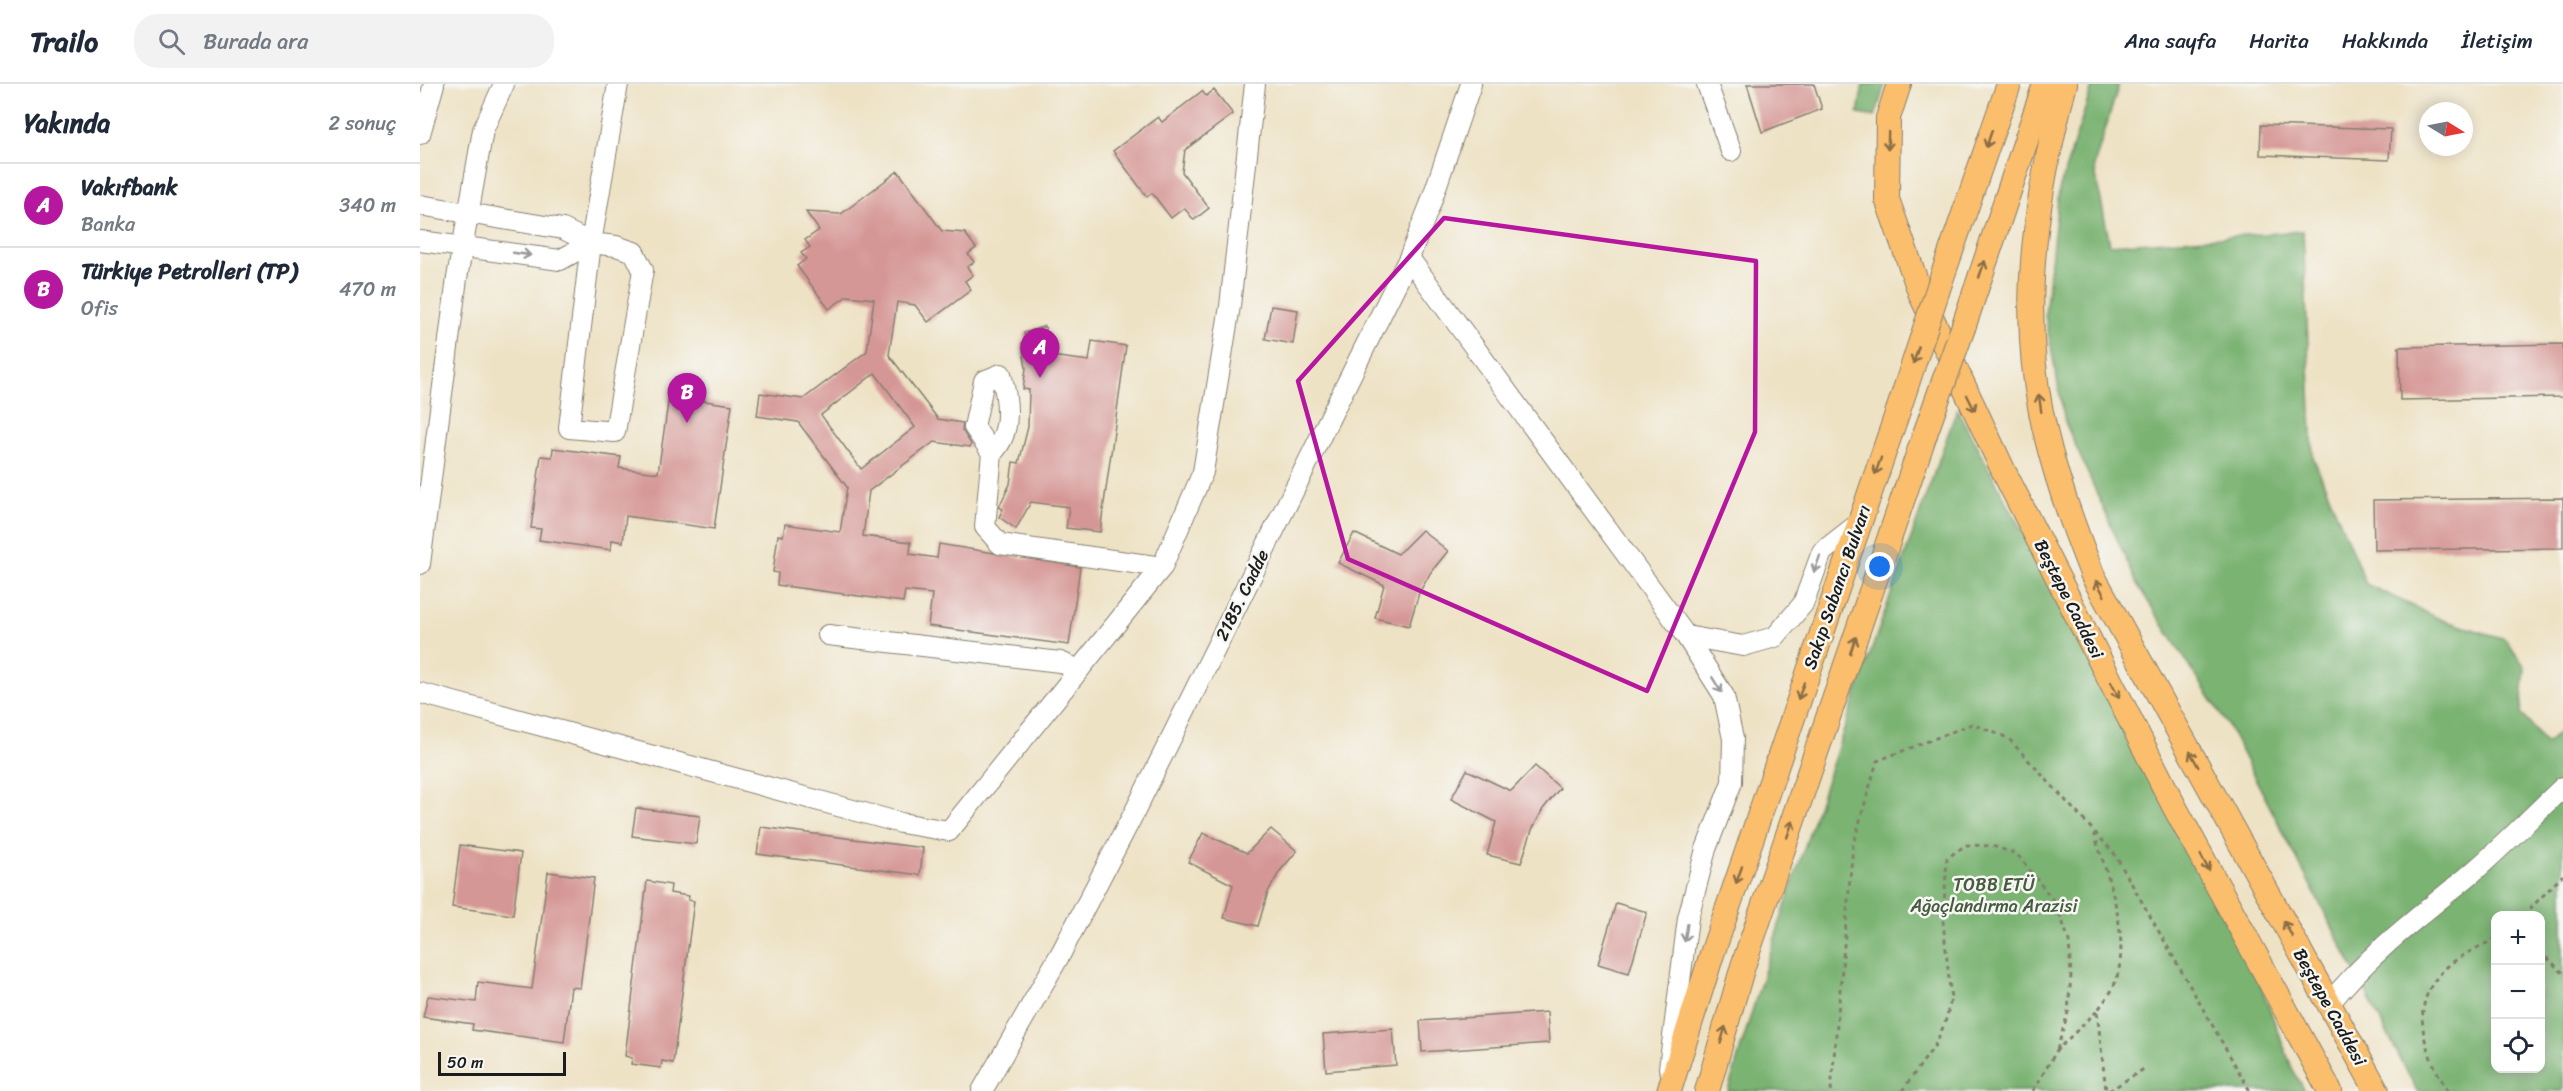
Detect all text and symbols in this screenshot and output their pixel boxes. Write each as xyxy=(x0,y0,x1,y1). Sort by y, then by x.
search box xyxy=(134,14,554,68)
text: Trailo xyxy=(30,17,98,66)
text: Burada ara xyxy=(203,22,308,61)
text: Ana sayfa xyxy=(2124,22,2216,60)
text: Harita xyxy=(2249,22,2309,60)
text: Hakkında xyxy=(2342,22,2428,60)
text: İletişim xyxy=(2461,22,2533,60)
icon: search xyxy=(155,25,188,58)
text: Yakında xyxy=(24,100,110,146)
north arrow xyxy=(2419,102,2473,156)
text: 2 sonuç xyxy=(328,106,396,141)
one-way arrow xyxy=(1983,129,1994,148)
one-way arrow xyxy=(1882,130,1894,150)
text: Vakıfbank xyxy=(81,168,178,207)
text: A xyxy=(37,188,50,223)
text: 340 m xyxy=(339,188,396,223)
text: Banka xyxy=(81,207,135,242)
one-way arrow xyxy=(511,249,531,260)
text: Türkiye Petrolleri (TP) xyxy=(81,252,297,291)
one-way arrow xyxy=(1978,260,1989,279)
text: B xyxy=(37,272,50,307)
text: 470 m xyxy=(339,272,396,307)
text: Ofis xyxy=(81,291,118,326)
pin: A xyxy=(1020,328,1060,378)
one-way arrow xyxy=(1910,345,1921,364)
pin: B xyxy=(668,374,706,423)
one-way arrow xyxy=(1965,394,1977,412)
one-way arrow xyxy=(2034,394,2045,413)
one-way arrow xyxy=(1872,457,1883,475)
street label: Sakıp Sabancı Bulvarı xyxy=(1794,500,1880,674)
street label: Beştepe Caddesi xyxy=(2025,534,2113,665)
street label: 2185. Cadde xyxy=(1206,544,1278,646)
your location xyxy=(1865,552,1894,581)
one-way arrow xyxy=(1811,554,1822,573)
one-way arrow xyxy=(2094,580,2106,597)
one-way arrow xyxy=(1848,636,1859,655)
one-way arrow xyxy=(1711,676,1723,693)
one-way arrow xyxy=(2110,680,2121,698)
one-way arrow xyxy=(1795,681,1806,700)
one-way arrow xyxy=(2188,750,2199,768)
one-way arrow xyxy=(1785,820,1796,839)
one-way arrow xyxy=(2199,854,2211,871)
one-way arrow xyxy=(1732,865,1743,884)
park label: TOBB ETÜ Ağaçlandırma Arazisi xyxy=(1909,869,2079,922)
map controls xyxy=(2491,911,2545,1073)
button: + xyxy=(2491,911,2545,965)
one-way arrow xyxy=(2282,921,2293,939)
one-way arrow xyxy=(1680,923,1691,943)
street label: Beştepe Caddesi xyxy=(2284,942,2376,1073)
button: − xyxy=(2491,965,2545,1019)
button: locate xyxy=(2491,1019,2545,1073)
one-way arrow xyxy=(1718,1026,1729,1045)
text: 50 m xyxy=(447,1048,483,1077)
scale bar xyxy=(438,1049,566,1076)

